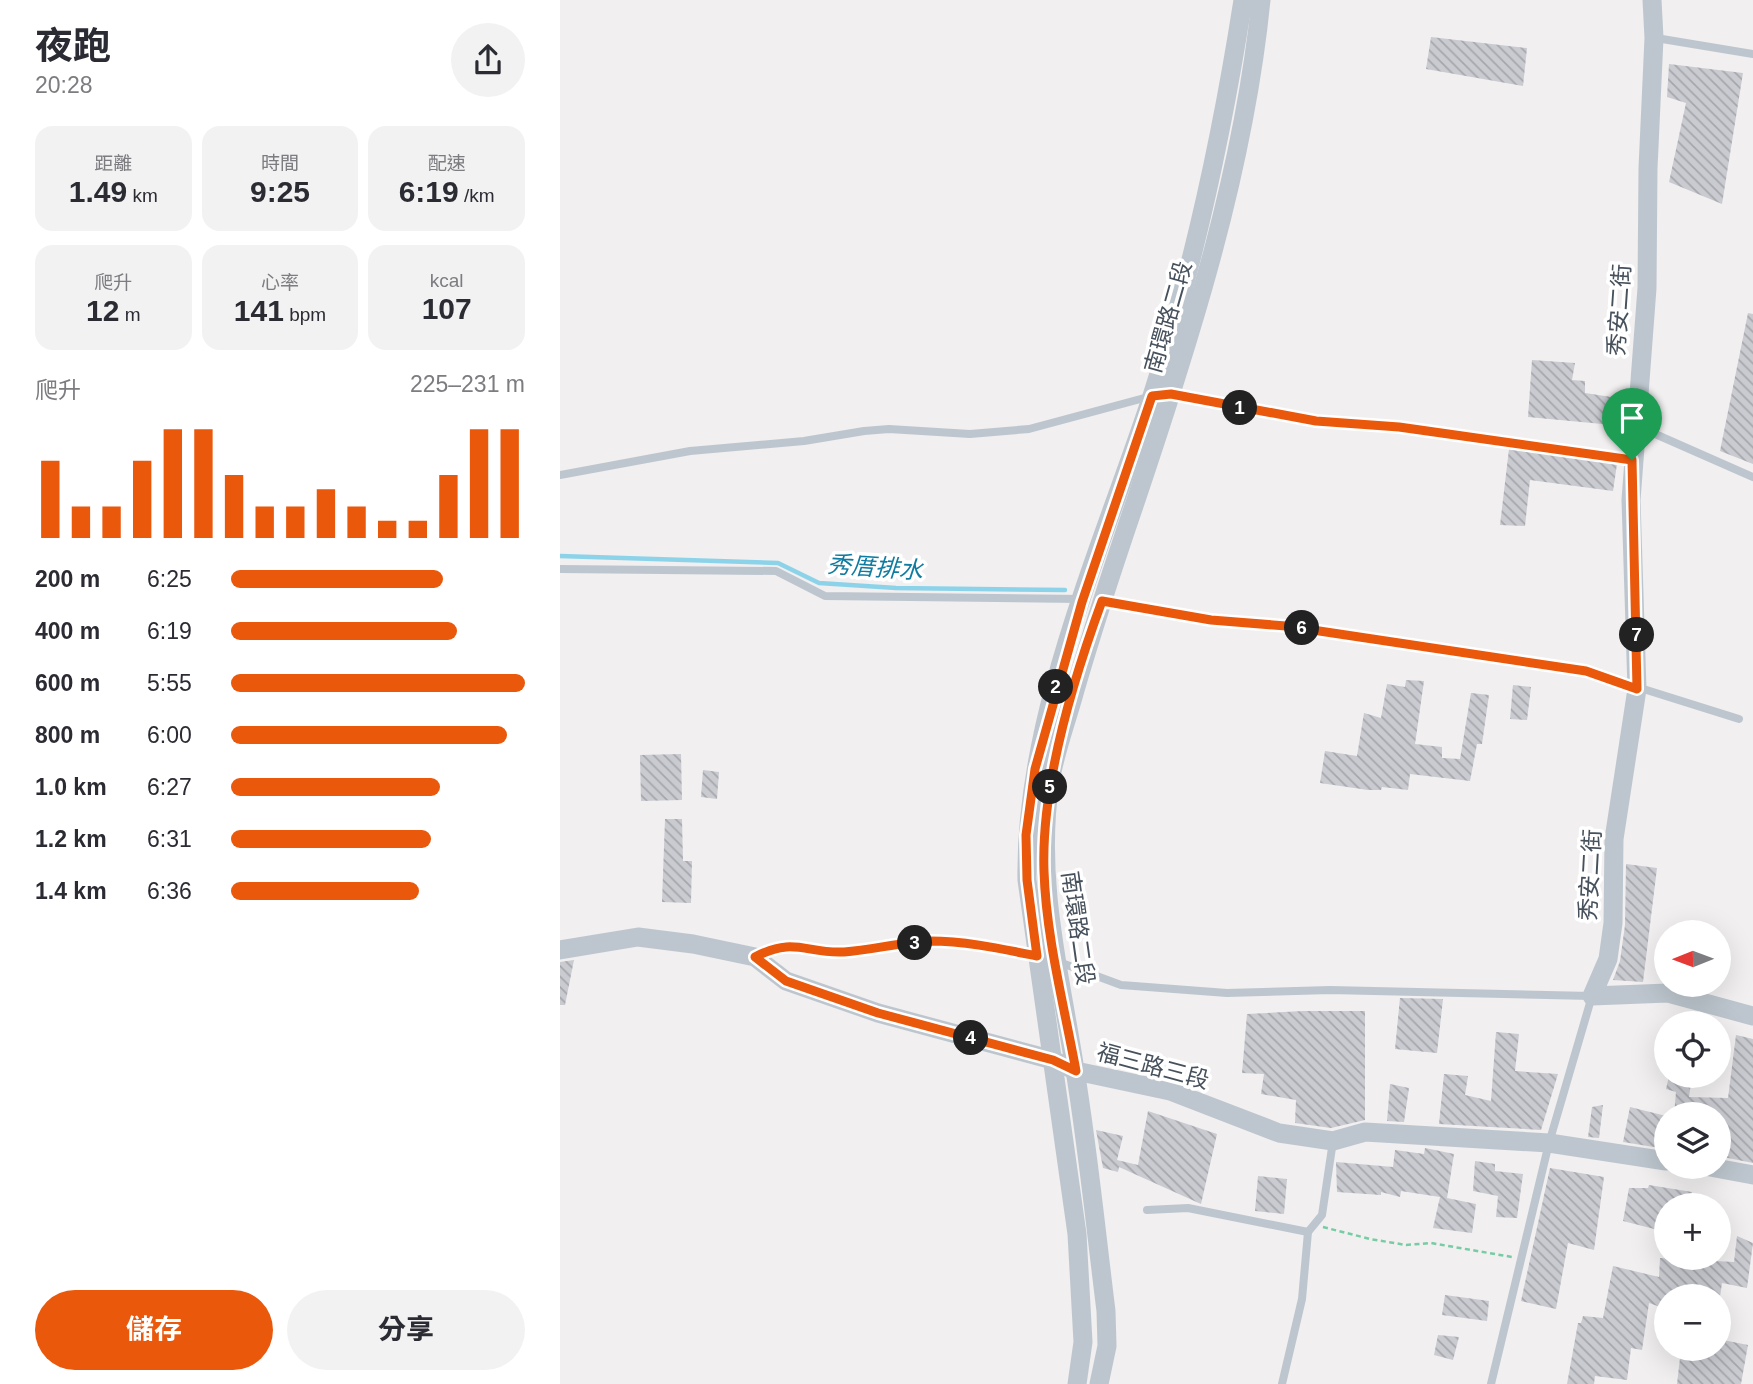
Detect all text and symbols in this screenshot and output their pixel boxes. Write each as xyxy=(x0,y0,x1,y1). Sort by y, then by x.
button: share xyxy=(451,23,525,97)
text: 夜跑 xyxy=(35,25,111,67)
text: 20:28 xyxy=(35,72,93,98)
text: 距離 xyxy=(94,153,132,174)
text: 時間 xyxy=(261,153,299,174)
text: 配速 xyxy=(428,153,466,174)
text: 1.49 xyxy=(69,175,127,208)
text: 9:25 xyxy=(250,175,310,208)
text: 6:19 xyxy=(399,175,459,208)
text: km xyxy=(127,185,158,206)
text: /km xyxy=(459,185,495,206)
street label: 南環路二段 xyxy=(1140,258,1196,376)
street label: 秀安二街 xyxy=(1603,263,1635,357)
text: kcal xyxy=(430,270,464,291)
text: 爬升 xyxy=(94,272,132,293)
text: 心率 xyxy=(261,272,299,293)
text: 107 xyxy=(422,292,472,325)
text: 12 xyxy=(86,294,119,327)
text: 141 xyxy=(234,294,284,327)
text: m xyxy=(119,304,141,325)
text: bpm xyxy=(284,304,326,325)
text: 225–231 m xyxy=(410,371,525,397)
text: 爬升 xyxy=(35,377,81,403)
pin xyxy=(1602,388,1662,460)
pin: 1 xyxy=(1222,390,1258,426)
text: 1 xyxy=(1234,397,1245,418)
icon: arrive xyxy=(1613,399,1651,437)
water label: 秀厝排水 xyxy=(826,550,925,584)
text: 200 m xyxy=(35,566,100,592)
text: 6:25 xyxy=(147,566,192,592)
pin: 6 xyxy=(1284,610,1320,646)
text: 6 xyxy=(1296,617,1307,638)
text: 400 m xyxy=(35,618,100,644)
text: 6:19 xyxy=(147,618,192,644)
pin: 7 xyxy=(1620,618,1654,652)
text: 7 xyxy=(1631,624,1642,645)
text: 600 m xyxy=(35,670,100,696)
text: 5:55 xyxy=(147,670,192,696)
pin: 2 xyxy=(1038,670,1074,704)
text: 2 xyxy=(1050,676,1061,697)
text: 800 m xyxy=(35,722,100,748)
text: 6:00 xyxy=(147,722,192,748)
pin: 5 xyxy=(1032,770,1068,804)
text: 1.0 km xyxy=(35,774,107,800)
text: 6:27 xyxy=(147,774,192,800)
text: 5 xyxy=(1044,776,1055,797)
text: 1.2 km xyxy=(35,826,107,852)
text: 6:31 xyxy=(147,826,192,852)
street label: 秀安二街 xyxy=(1575,828,1605,922)
street label: 南環路二段 xyxy=(1057,869,1099,987)
text: 1.4 km xyxy=(35,878,107,904)
text: 6:36 xyxy=(147,878,192,904)
north arrow xyxy=(1654,920,1731,998)
map controls xyxy=(1654,920,1731,1361)
pin: 3 xyxy=(898,926,932,960)
text: 3 xyxy=(909,932,920,953)
button: locate xyxy=(1654,1011,1731,1088)
pin: 4 xyxy=(954,1020,988,1056)
text: 4 xyxy=(965,1027,976,1048)
street label: 福三路三段 xyxy=(1094,1039,1212,1093)
button: layers xyxy=(1654,1102,1731,1179)
button: + xyxy=(1654,1193,1731,1270)
button: − xyxy=(1654,1284,1731,1361)
button: 儲存 xyxy=(35,1290,273,1370)
button: 分享 xyxy=(287,1290,525,1370)

